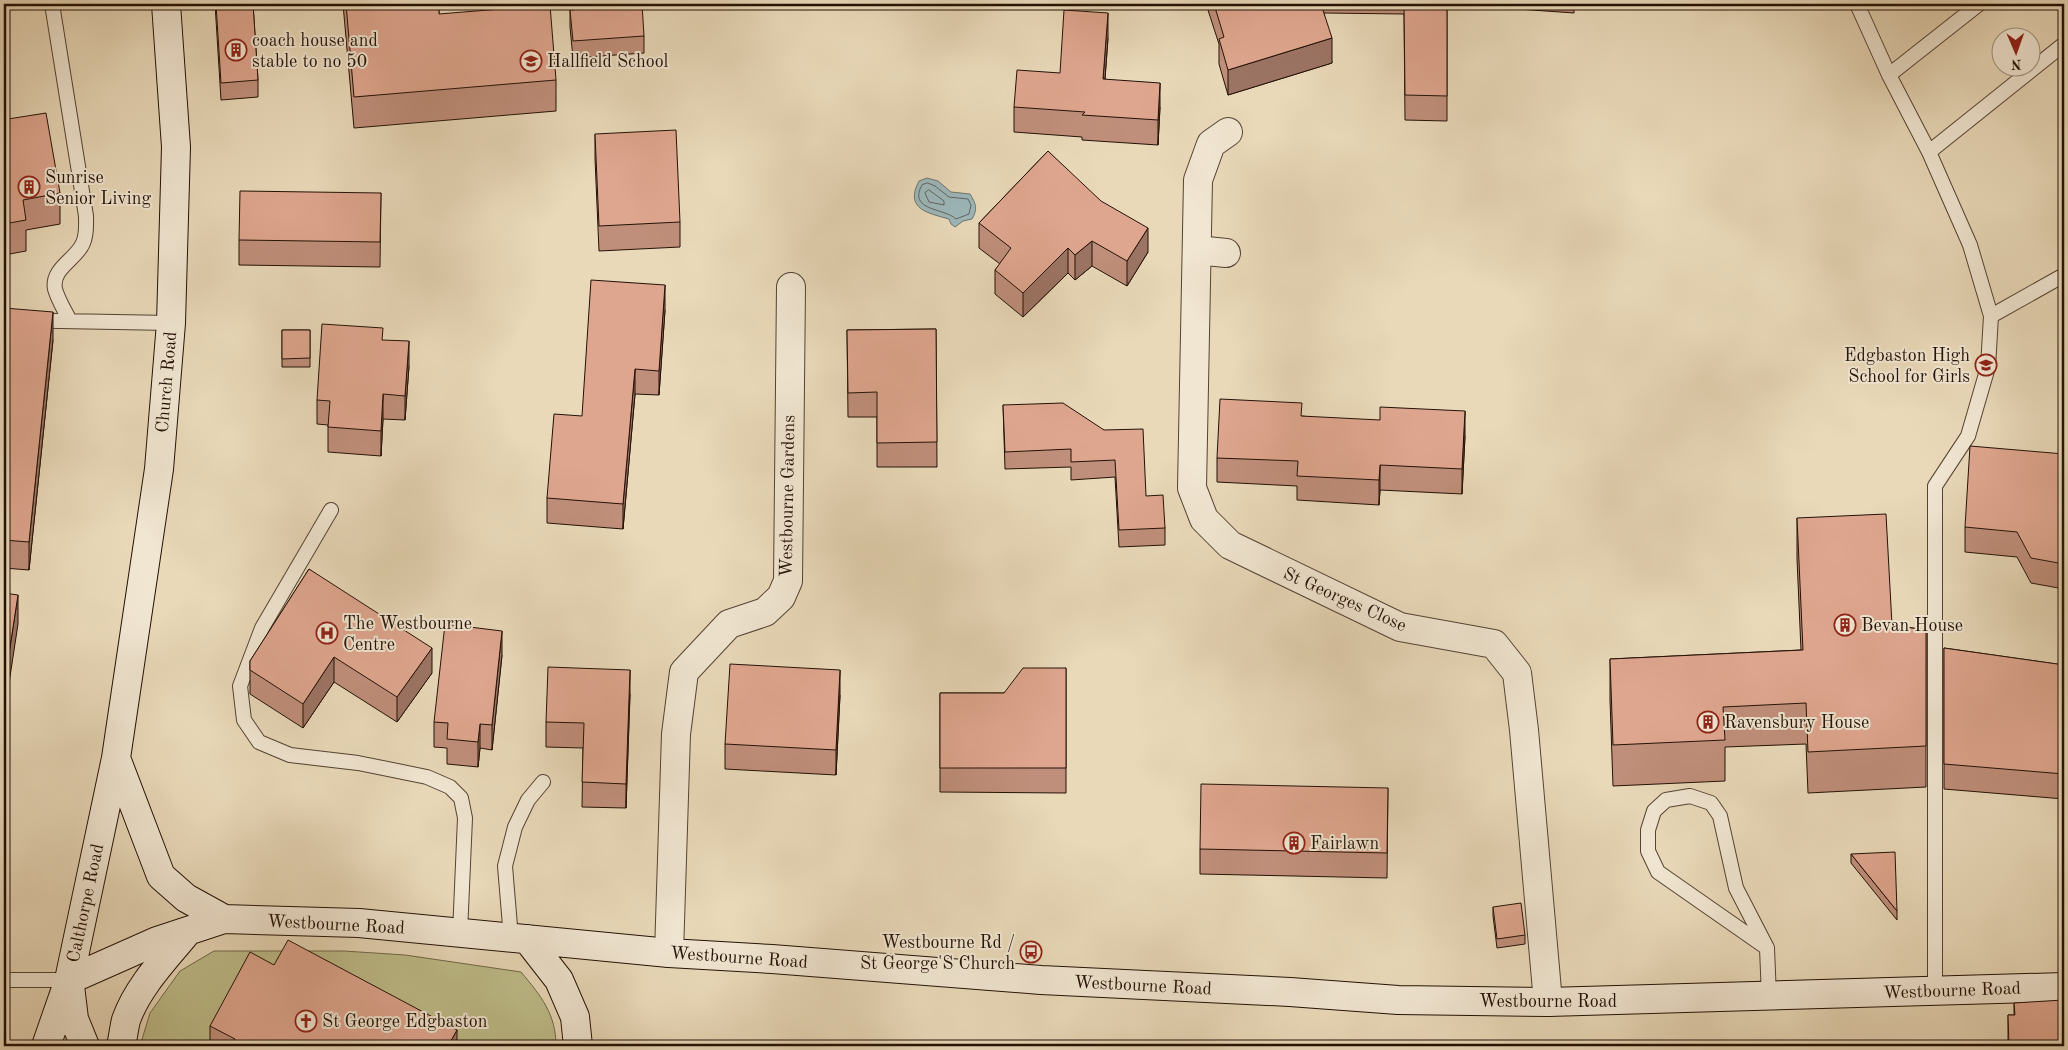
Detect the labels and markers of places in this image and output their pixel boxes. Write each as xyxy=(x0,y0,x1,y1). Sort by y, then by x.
place label: coach house and stable to no 50 xyxy=(252,32,378,71)
building icon: coach house and stable to no 50 xyxy=(224,38,248,62)
school or university icon: Hallfield School xyxy=(519,49,543,73)
place label: Hallfield School xyxy=(547,53,669,71)
place label: Sunrise Senior Living xyxy=(45,169,151,208)
building icon: Sunrise Senior Living xyxy=(17,175,41,199)
place label: Edgbaston High School for Girls xyxy=(1844,347,1970,386)
school or university icon: Edgbaston High School for Girls xyxy=(1974,353,1998,377)
building icon: Bevan House xyxy=(1833,613,1857,637)
place label: The Westbourne Centre xyxy=(343,615,472,654)
place label: Bevan House xyxy=(1861,617,1963,635)
hospital icon: The Westbourne Centre xyxy=(315,621,339,645)
building icon: Ravensbury House xyxy=(1696,710,1720,734)
place label: Ravensbury House xyxy=(1724,714,1869,732)
building icon: Fairlawn xyxy=(1282,831,1306,855)
place label: Fairlawn xyxy=(1310,835,1379,853)
place label: Westbourne Rd / St George'S Church xyxy=(860,934,1015,973)
bus stop icon: Westbourne Rd / St George'S Church xyxy=(1019,940,1043,964)
church icon: St George Edgbaston xyxy=(294,1009,318,1033)
place label: St George Edgbaston xyxy=(322,1013,488,1031)

